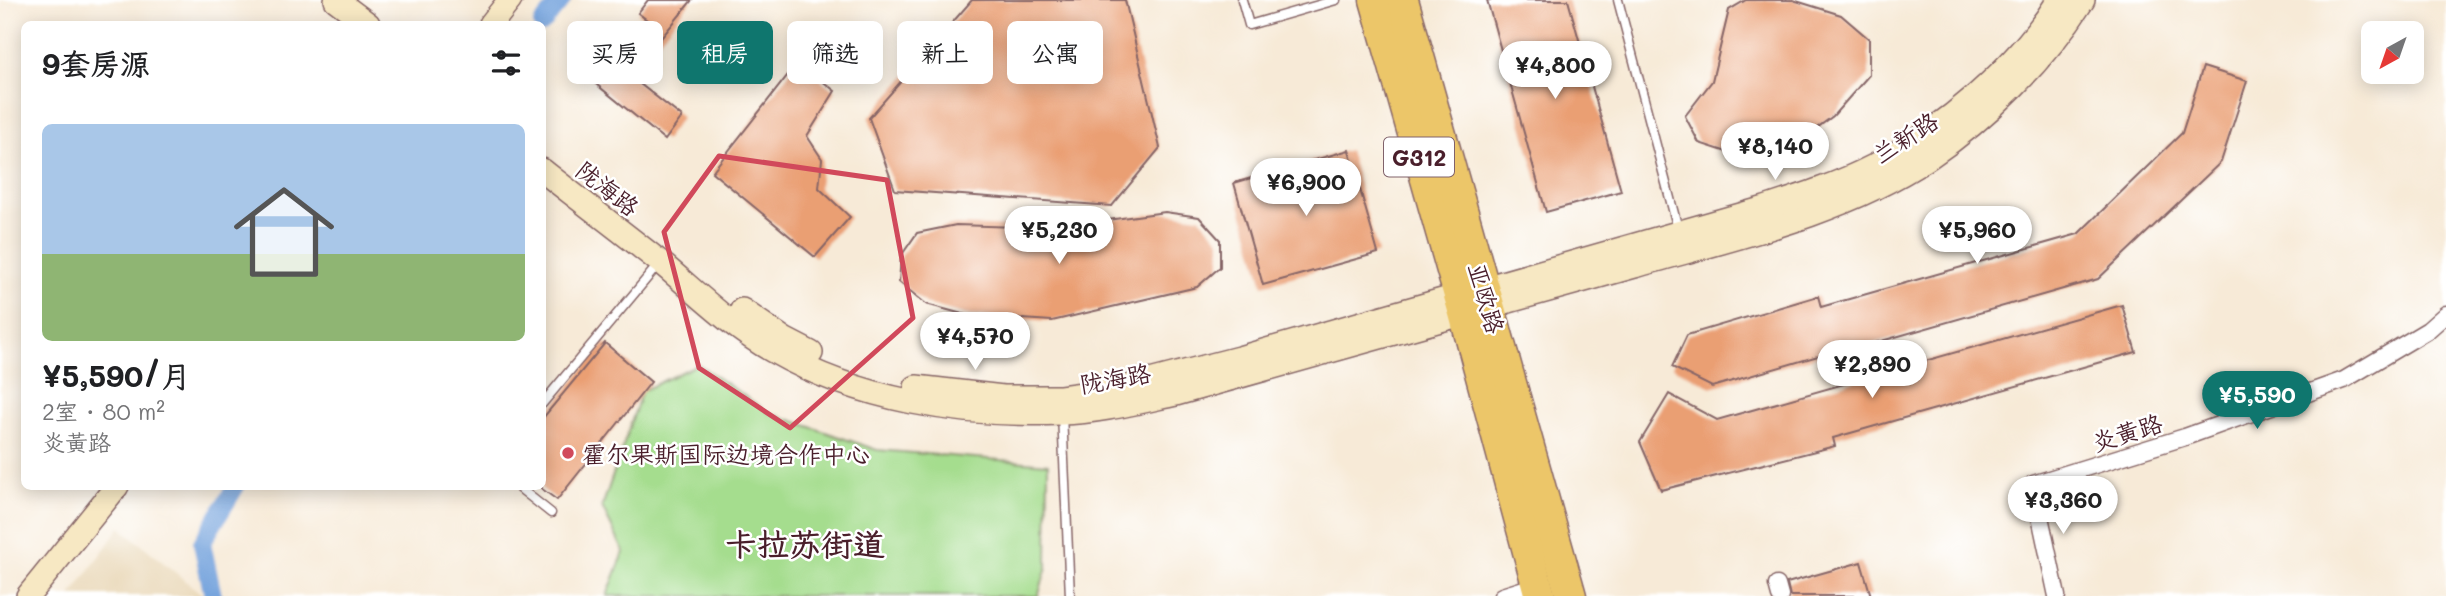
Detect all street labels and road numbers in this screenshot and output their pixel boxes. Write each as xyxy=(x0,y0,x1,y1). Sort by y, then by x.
street label: 兰新路 xyxy=(1866,104,1944,170)
road number: G312 xyxy=(1384,138,1454,176)
street label: 陇海路 xyxy=(570,154,646,222)
street label: 亚欧路 xyxy=(1462,259,1512,337)
street label: 陇海路 xyxy=(1077,356,1153,400)
street label: 炎黄路 xyxy=(2088,407,2166,457)

